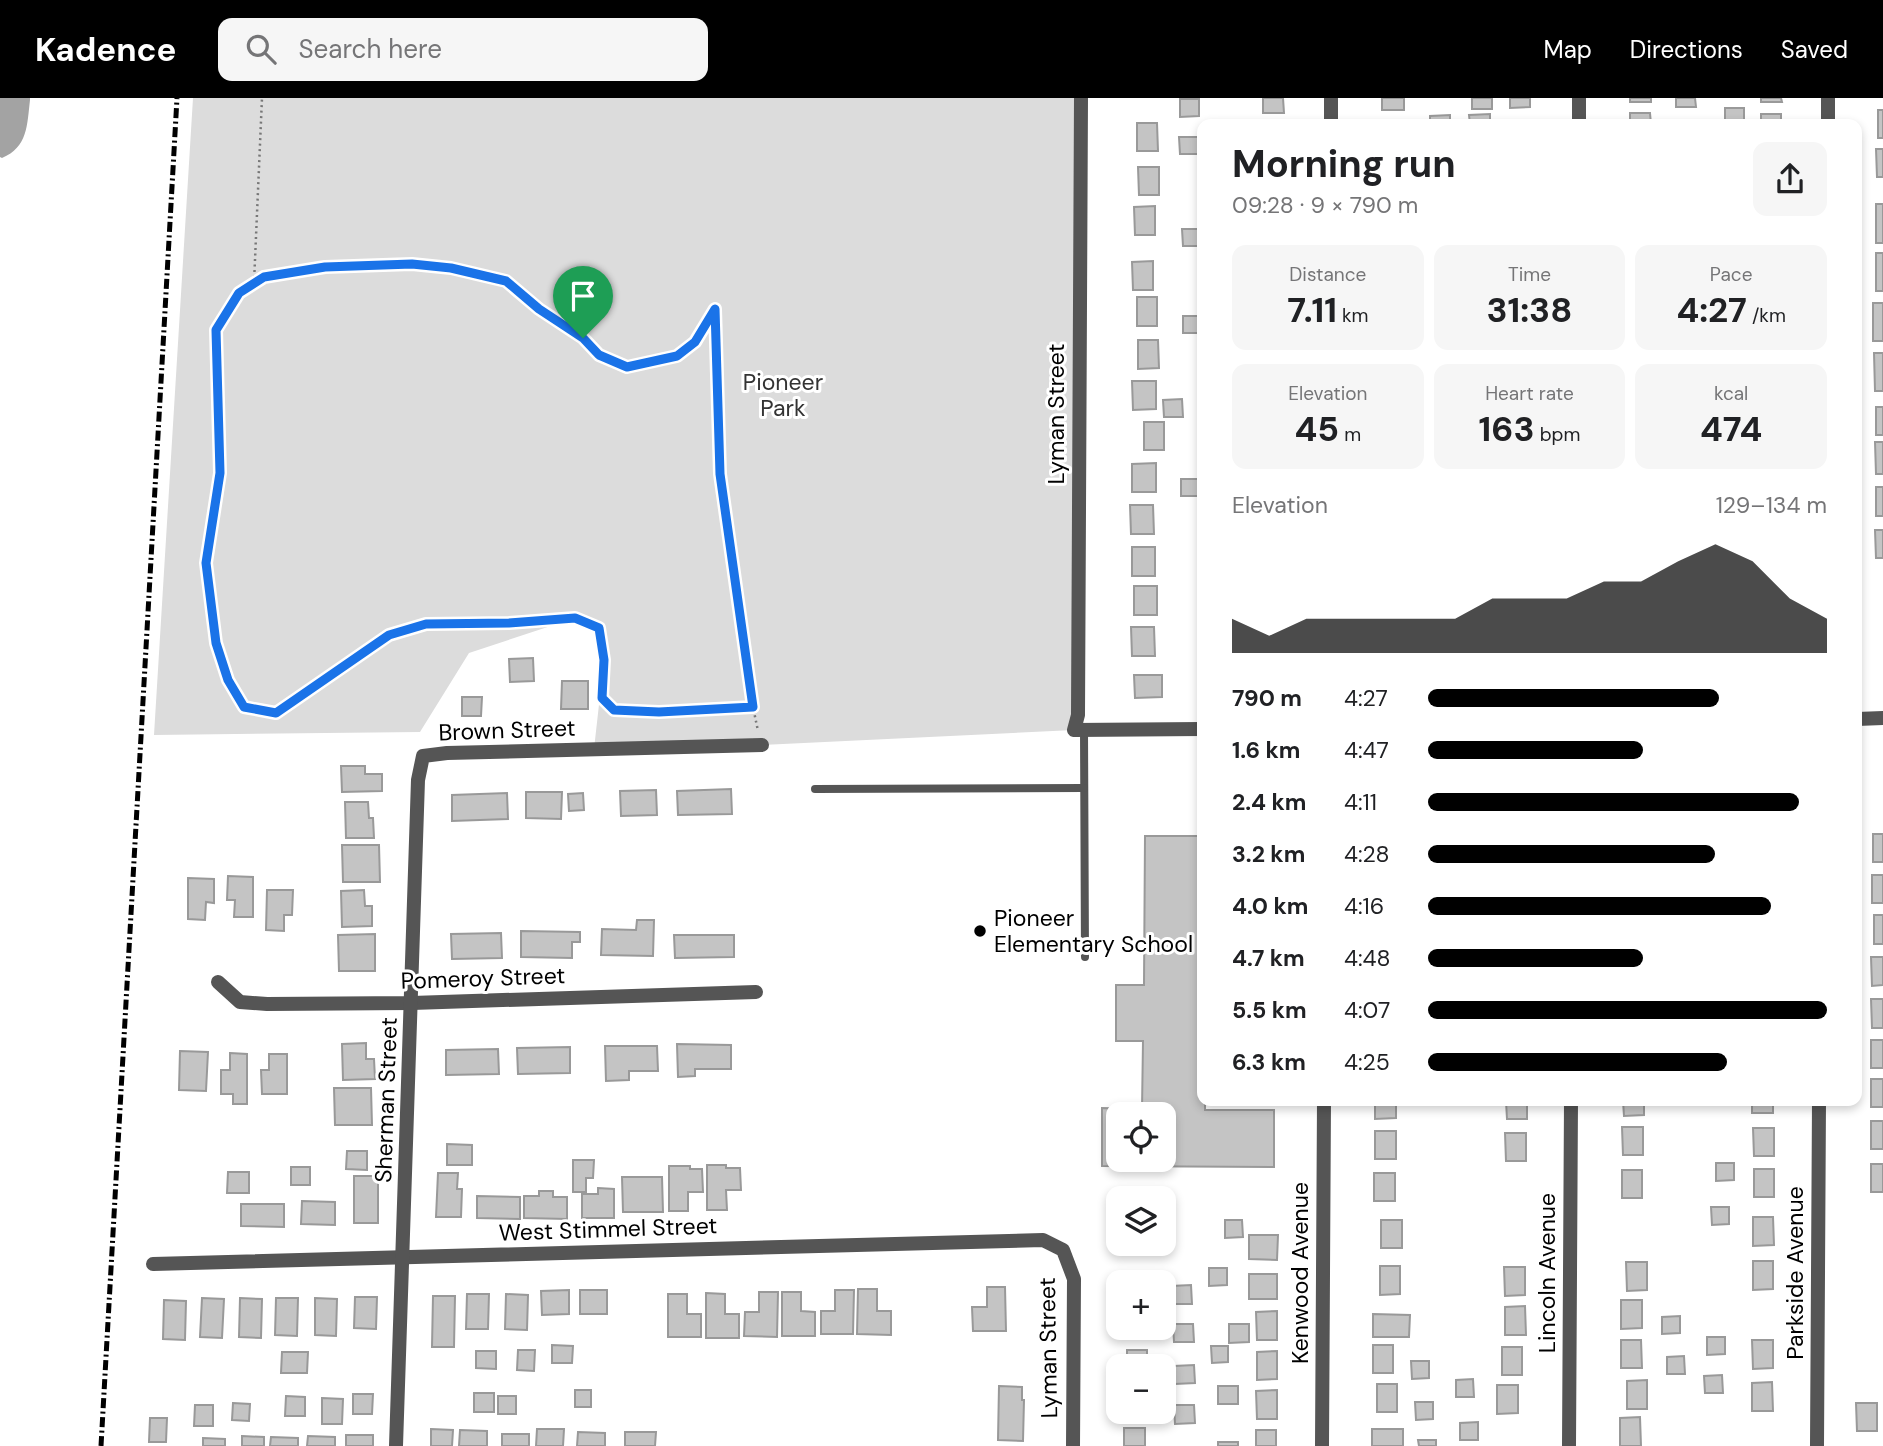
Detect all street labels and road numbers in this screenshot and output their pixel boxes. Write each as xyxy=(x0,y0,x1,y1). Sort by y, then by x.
street label: Lyman Street xyxy=(1041,343,1071,485)
street label: Brown Street xyxy=(438,713,576,747)
street label: Pomeroy Street xyxy=(400,960,566,996)
street label: Sherman Street xyxy=(368,1017,404,1183)
street label: Kenwood Avenue xyxy=(1285,1182,1315,1364)
street label: Parkside Avenue xyxy=(1780,1186,1810,1360)
street label: Lincoln Avenue xyxy=(1532,1193,1562,1353)
street label: West Stimmel Street xyxy=(498,1210,718,1248)
street label: Lyman Street xyxy=(1032,1277,1064,1419)

